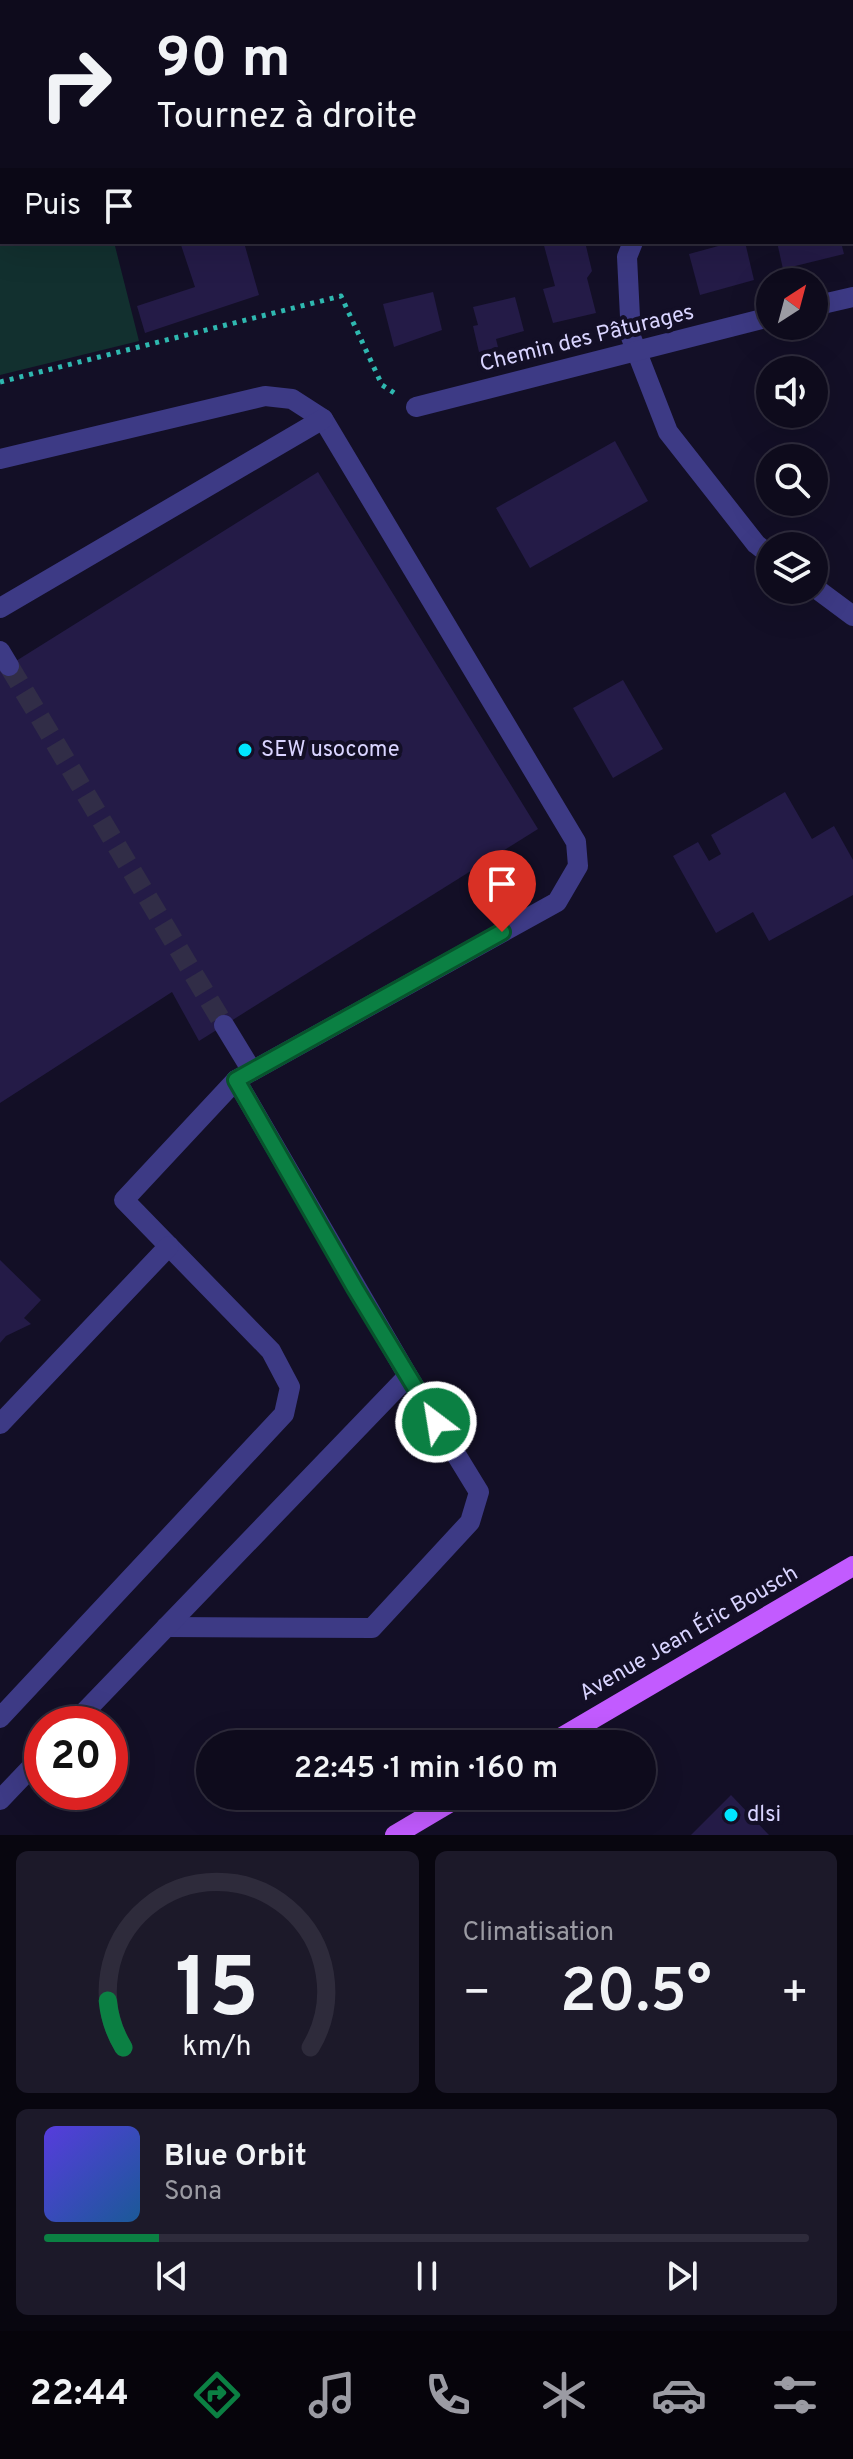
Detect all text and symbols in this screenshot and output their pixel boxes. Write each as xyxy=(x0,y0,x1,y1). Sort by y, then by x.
text: 90 m xyxy=(156,26,291,96)
icon: right xyxy=(24,32,128,136)
text: Tournez à droite xyxy=(156,95,417,141)
icon: arrive xyxy=(97,184,141,228)
text: Puis xyxy=(24,188,81,225)
north arrow xyxy=(756,268,828,340)
map controls xyxy=(756,268,828,604)
street label: Chemin des Pâturages xyxy=(477,299,697,379)
button: sound xyxy=(756,356,828,428)
button: search xyxy=(756,444,828,516)
button: layers xyxy=(756,532,828,604)
place label: SEW usocome xyxy=(261,737,400,764)
marker: SEW usocome xyxy=(236,741,254,759)
pin xyxy=(468,850,536,932)
icon: arrive xyxy=(480,862,524,906)
position arrow xyxy=(394,1380,478,1464)
street label: Avenue Jean Éric Bousch xyxy=(574,1559,803,1708)
speed limit sign: 20 xyxy=(24,1706,128,1810)
text: 22:45 · 1 min · 160 m xyxy=(294,1751,558,1788)
place label: dlsi xyxy=(747,1802,781,1829)
marker: dlsi xyxy=(722,1806,740,1824)
text: Climatisation xyxy=(463,1917,614,1950)
text: 15 xyxy=(175,1941,259,2046)
text: 20.5° xyxy=(560,1957,712,2033)
text: − xyxy=(463,1967,491,2023)
text: + xyxy=(781,1967,809,2023)
text: km/h xyxy=(183,2030,252,2066)
text: Blue Orbit xyxy=(164,2139,307,2176)
text: Sona xyxy=(164,2176,222,2209)
icon: previous xyxy=(150,2254,194,2298)
icon: pause xyxy=(405,2254,449,2298)
icon: next xyxy=(660,2254,704,2298)
icon: directions xyxy=(189,2367,245,2423)
icon: music xyxy=(304,2367,360,2423)
icon: phone xyxy=(420,2367,476,2423)
icon: climate xyxy=(536,2367,592,2423)
icon: car xyxy=(651,2367,707,2423)
icon: filters xyxy=(767,2367,823,2423)
text: 22:44 xyxy=(30,2372,129,2418)

